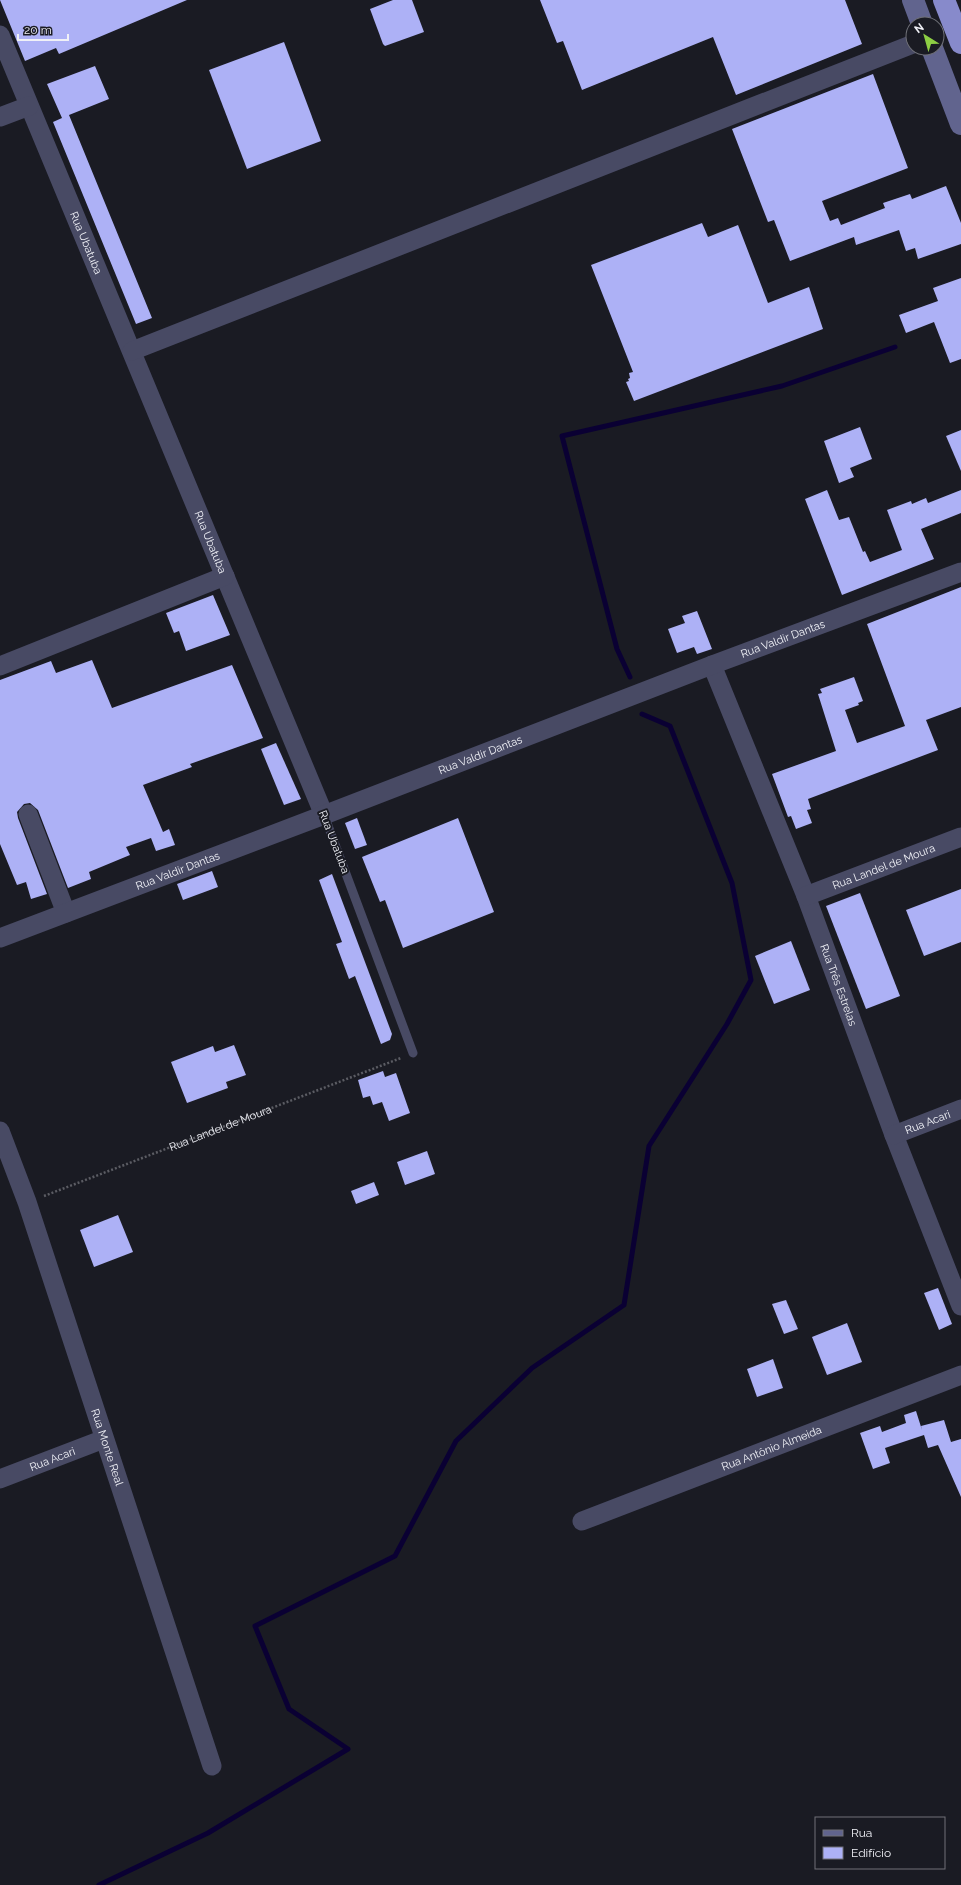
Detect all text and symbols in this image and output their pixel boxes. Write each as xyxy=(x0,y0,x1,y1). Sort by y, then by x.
scale bar xyxy=(18,16,68,42)
north arrow xyxy=(905,16,945,56)
text: N xyxy=(912,21,927,36)
text: 20 m xyxy=(24,23,52,37)
street label: Rua Ubatuba xyxy=(68,210,105,276)
street label: Rua Ubatuba xyxy=(192,509,229,575)
street label: Rua Valdir Dantas xyxy=(739,617,827,660)
street label: Rua Valdir Dantas xyxy=(436,733,524,777)
street label: Rua Ubatuba xyxy=(316,809,352,875)
street label: Rua Landel de Moura xyxy=(830,841,937,892)
street label: Rua Valdir Dantas xyxy=(134,849,221,892)
street label: Rua Três Estrelas xyxy=(818,942,860,1028)
street label: Rua Landel de Moura xyxy=(167,1102,273,1154)
street label: Rua Acari xyxy=(903,1107,952,1137)
street label: Rua Monte Real xyxy=(89,1407,126,1487)
street label: Rua Antônio Almeida xyxy=(720,1423,823,1473)
street label: Rua Acari xyxy=(28,1444,77,1474)
legend xyxy=(815,1817,945,1869)
text: Rua xyxy=(851,1826,872,1840)
text: Edifício xyxy=(851,1846,891,1860)

